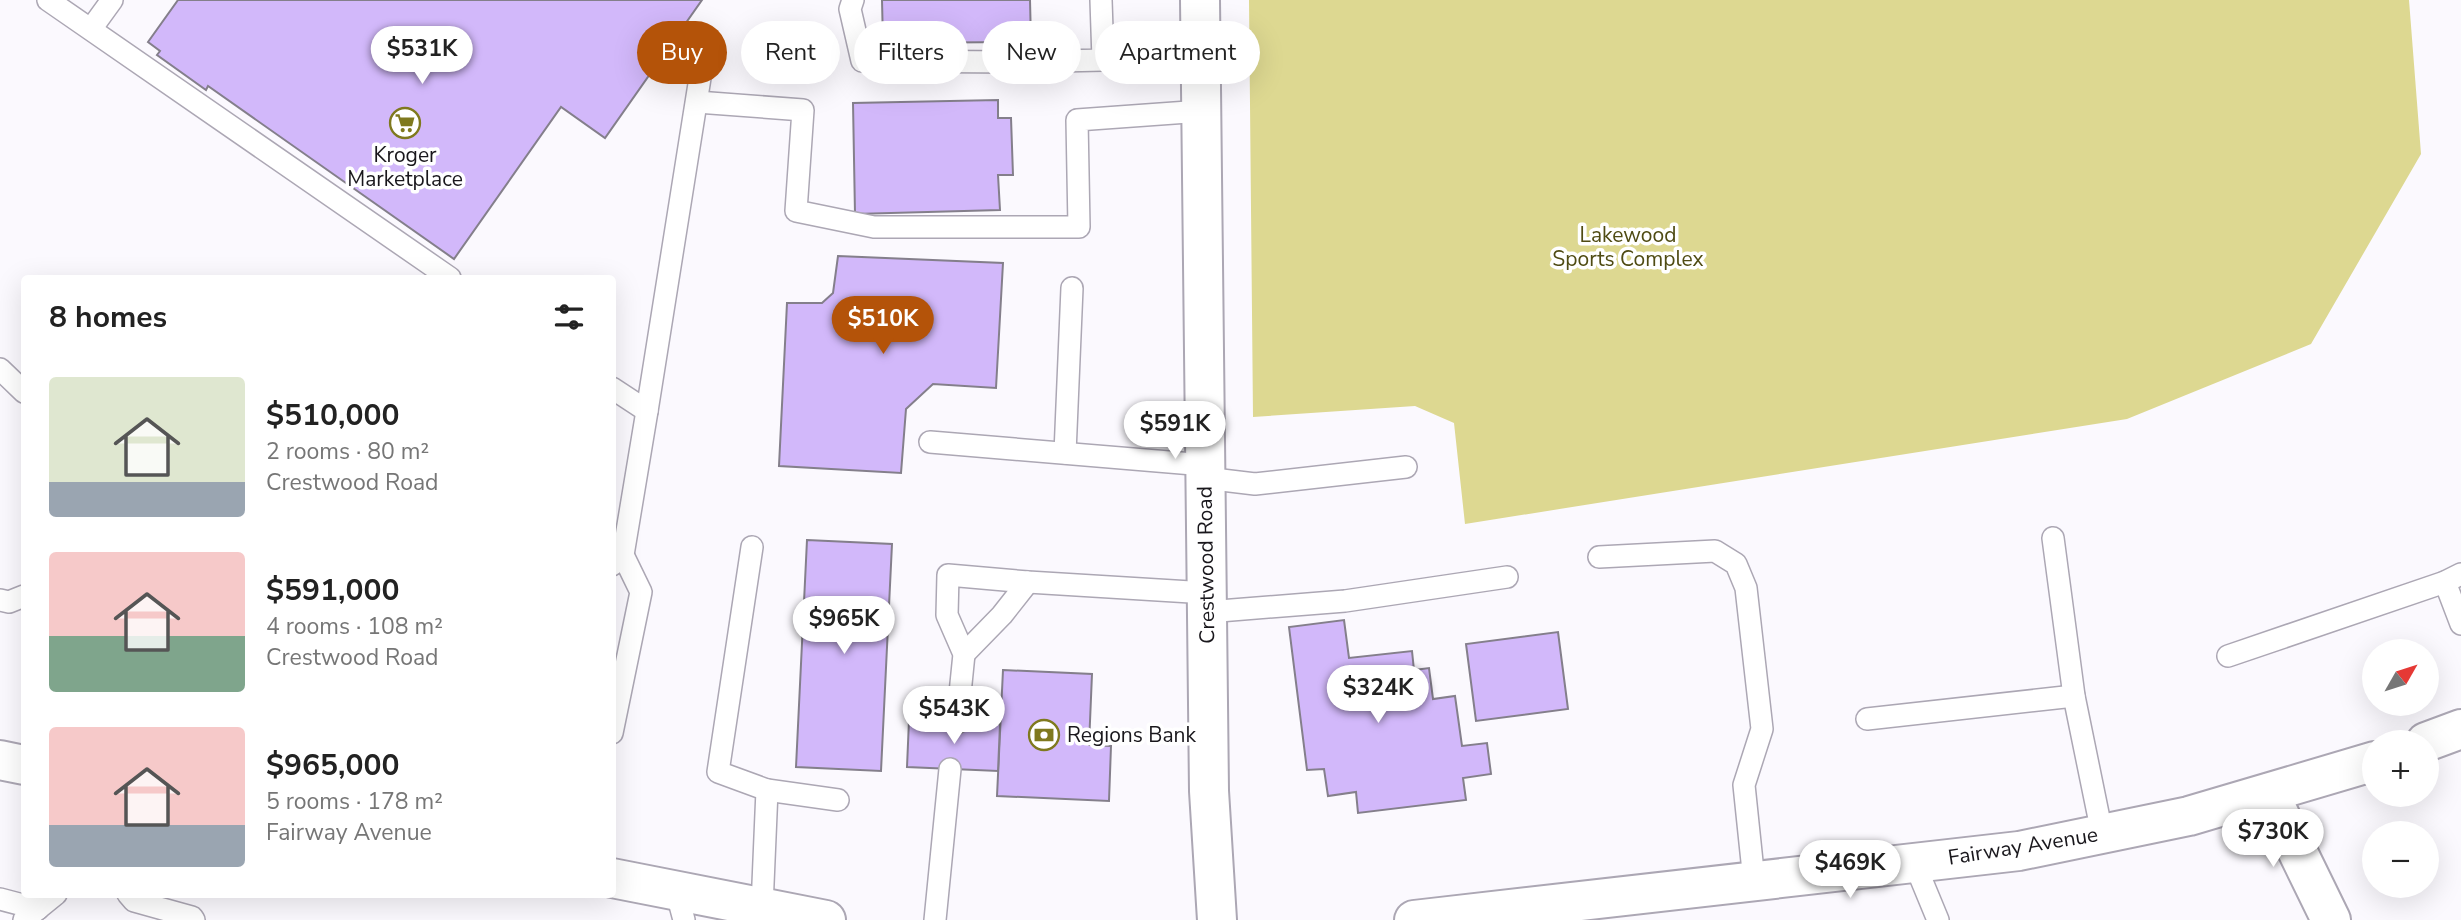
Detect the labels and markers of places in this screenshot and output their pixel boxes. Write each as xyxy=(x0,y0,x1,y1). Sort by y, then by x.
pin: $531K xyxy=(373,27,471,86)
supermarket icon: Kroger Marketplace xyxy=(388,106,422,140)
place label: Kroger Marketplace xyxy=(347,141,463,193)
pin: $510K xyxy=(834,296,932,356)
pin: $591K xyxy=(1126,402,1224,461)
pin: $965K xyxy=(795,596,893,656)
pin: $324K xyxy=(1329,666,1427,725)
pin: $543K xyxy=(905,686,1003,746)
bank icon: Regions Bank xyxy=(1027,718,1061,752)
place label: Regions Bank xyxy=(1067,721,1197,749)
pin: $730K xyxy=(2224,810,2322,869)
pin: $469K xyxy=(1801,841,1899,900)

